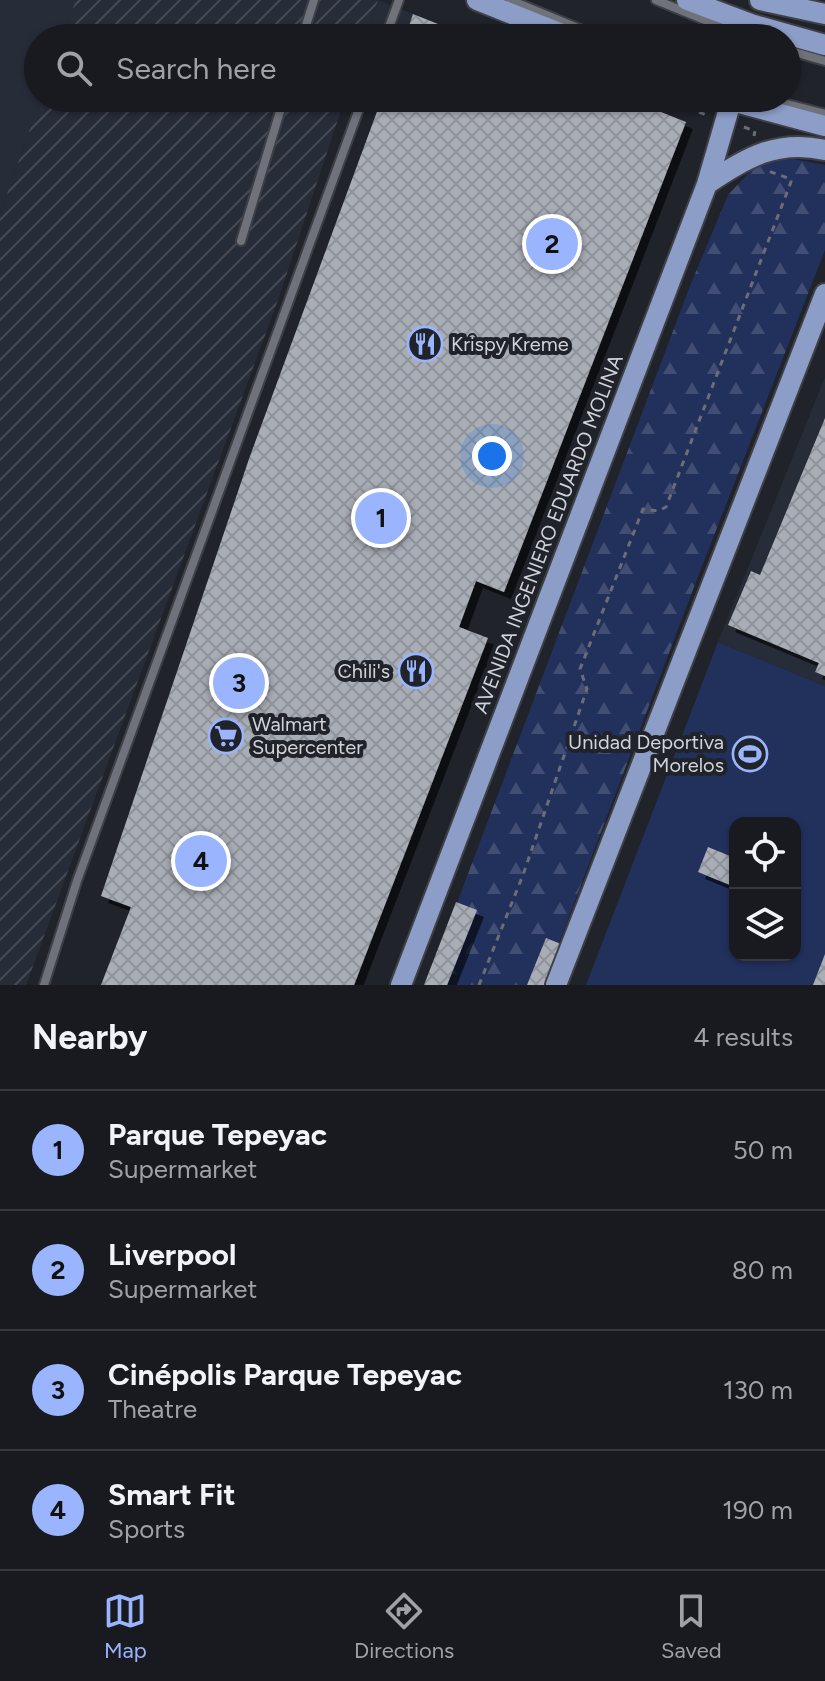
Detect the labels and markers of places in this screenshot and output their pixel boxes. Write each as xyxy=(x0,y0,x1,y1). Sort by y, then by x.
pin: 2 xyxy=(526,214,578,274)
restaurant icon: Krispy Kreme xyxy=(406,325,444,363)
place label: Krispy Kreme xyxy=(451,332,569,356)
pin: 1 xyxy=(355,488,407,548)
restaurant icon: Chili's xyxy=(397,652,435,690)
pin: 3 xyxy=(213,653,265,713)
place label: Chili's xyxy=(337,659,390,683)
place label: Walmart Supercenter xyxy=(252,712,363,759)
supermarket icon: Walmart Supercenter xyxy=(207,717,245,755)
place label: Unidad Deportiva Morelos xyxy=(568,730,724,777)
sports icon: Unidad Deportiva Morelos xyxy=(731,735,769,773)
pin: 4 xyxy=(175,831,227,891)

